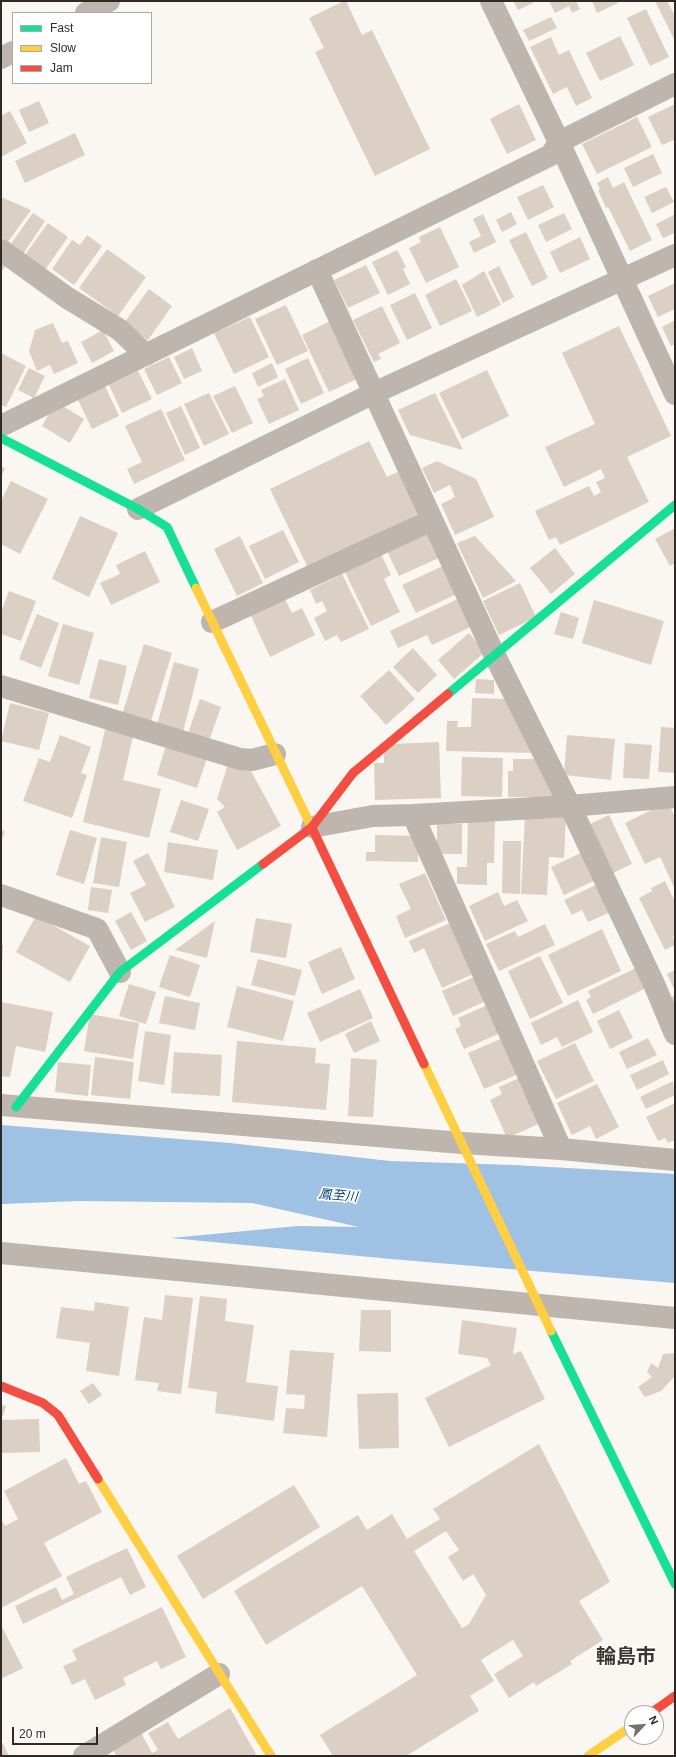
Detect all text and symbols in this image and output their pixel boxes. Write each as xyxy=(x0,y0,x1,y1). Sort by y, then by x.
legend xyxy=(12,12,152,84)
text: Fast xyxy=(50,21,73,35)
text: Slow xyxy=(50,41,76,55)
text: Jam xyxy=(50,61,73,75)
water label: 鳳至川 xyxy=(318,1187,358,1205)
district label: 輪島市 xyxy=(596,1645,656,1669)
north arrow xyxy=(624,1705,664,1745)
text: N xyxy=(647,1714,661,1726)
scale bar xyxy=(14,1719,100,1745)
text: 20 m xyxy=(19,1727,46,1741)

